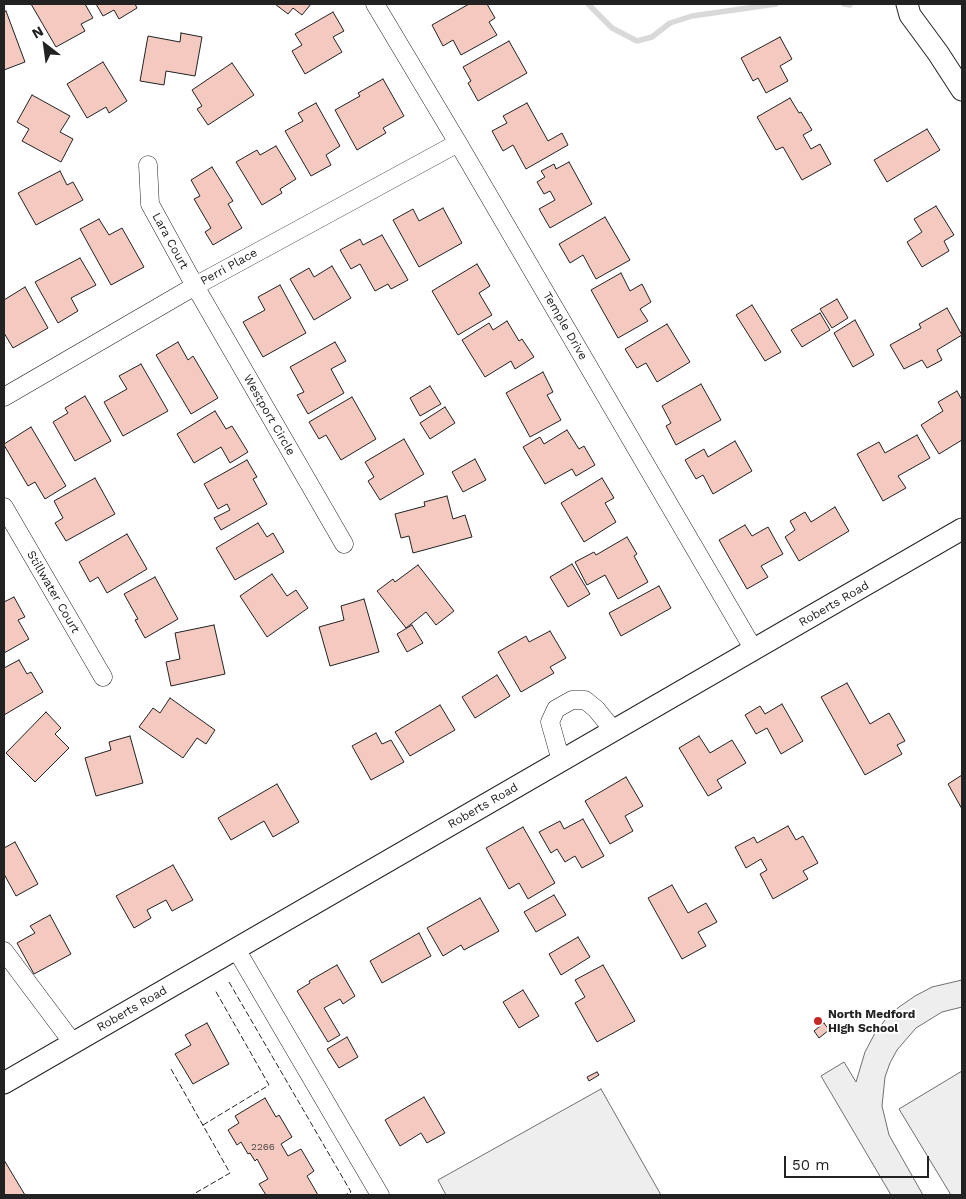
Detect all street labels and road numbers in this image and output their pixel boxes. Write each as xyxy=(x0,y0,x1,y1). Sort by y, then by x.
street label: Lara Court xyxy=(149,210,191,272)
street label: Perri Place xyxy=(198,246,260,288)
street label: Temple Drive xyxy=(540,289,590,363)
street label: Westport Circle xyxy=(240,372,298,458)
street label: Stillwater Court xyxy=(24,548,82,636)
street label: Roberts Road xyxy=(796,578,872,630)
street label: Roberts Road xyxy=(445,780,521,832)
street label: Roberts Road xyxy=(94,983,170,1035)

